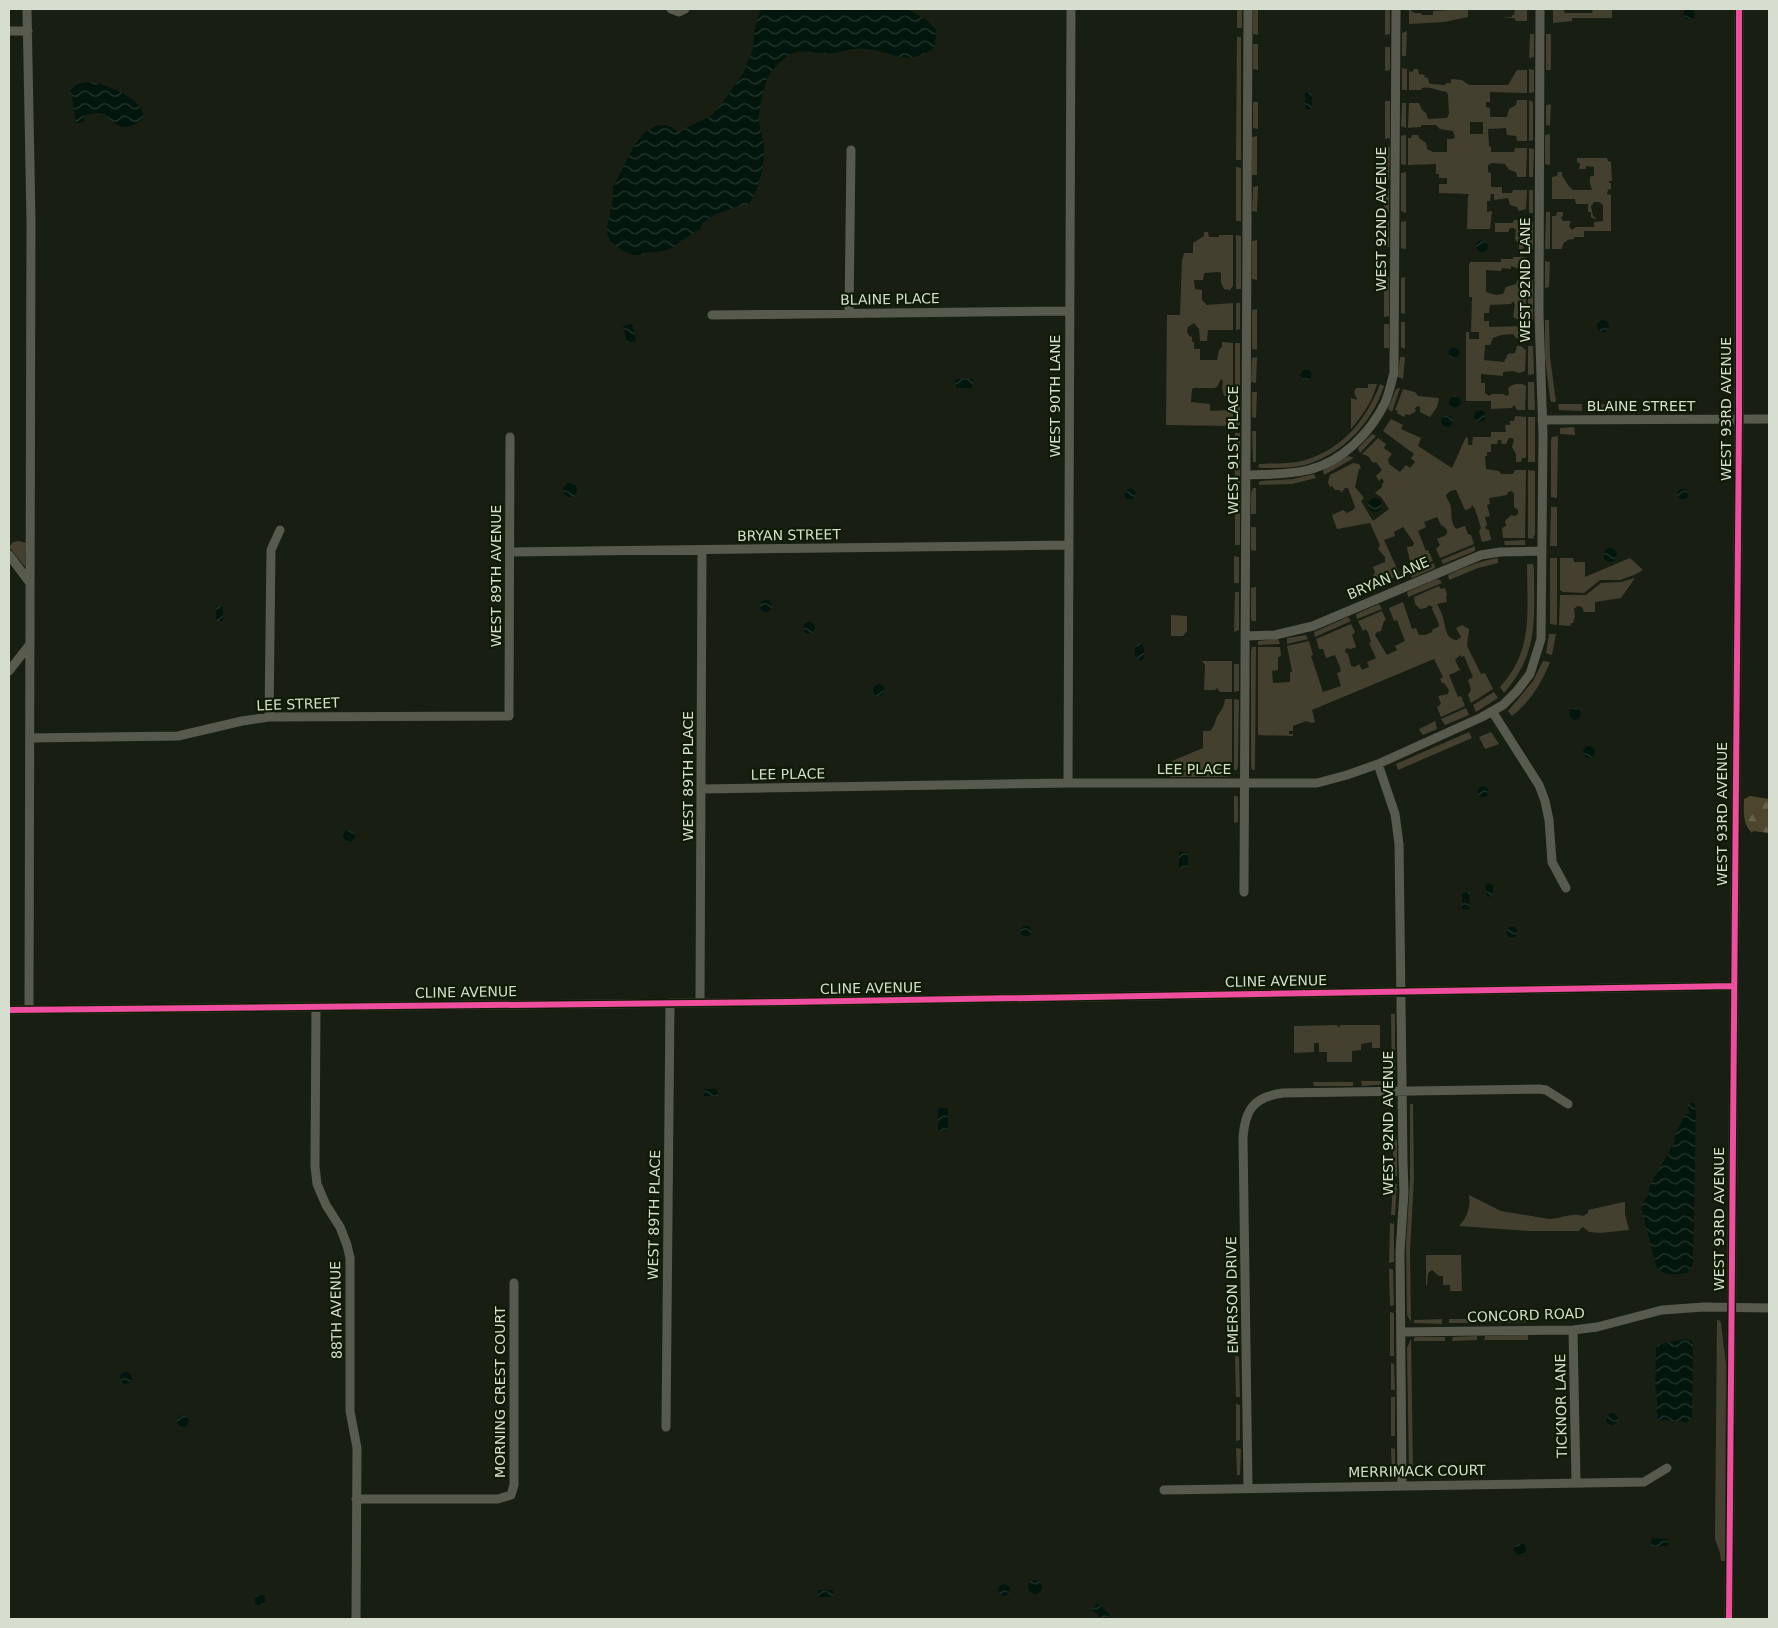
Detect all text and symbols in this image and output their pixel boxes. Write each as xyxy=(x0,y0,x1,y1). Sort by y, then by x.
street label: WEST 92ND AVENUE xyxy=(1373,147,1389,291)
street label: WEST 92ND LANE xyxy=(1517,217,1533,343)
street label: BLAINE PLACE xyxy=(840,290,940,308)
street label: WEST 90TH LANE xyxy=(1047,335,1063,457)
street label: WEST 93RD AVENUE xyxy=(1718,337,1734,481)
street label: WEST 91ST PLACE xyxy=(1225,386,1241,514)
street label: BLAINE STREET xyxy=(1587,398,1696,414)
street label: WEST 89TH AVENUE xyxy=(488,505,504,647)
street label: BRYAN STREET xyxy=(737,526,841,544)
street label: BRYAN LANE xyxy=(1345,554,1431,602)
street label: LEE STREET xyxy=(256,695,340,713)
street label: WEST 89TH PLACE xyxy=(680,711,696,841)
street label: WEST 93RD AVENUE xyxy=(1714,742,1730,886)
street label: LEE PLACE xyxy=(1157,761,1231,777)
street label: LEE PLACE xyxy=(751,765,825,783)
street label: CLINE AVENUE xyxy=(1225,972,1327,990)
street label: CLINE AVENUE xyxy=(820,979,922,997)
street label: CLINE AVENUE xyxy=(415,983,517,1001)
street label: WEST 92ND AVENUE xyxy=(1380,1051,1396,1195)
street label: WEST 93RD AVENUE xyxy=(1711,1147,1727,1291)
street label: WEST 89TH PLACE xyxy=(645,1150,663,1280)
street label: EMERSON DRIVE xyxy=(1223,1236,1241,1354)
street label: 88TH AVENUE xyxy=(327,1261,345,1359)
street label: CONCORD ROAD xyxy=(1467,1305,1585,1325)
street label: MORNING CREST COURT xyxy=(492,1306,508,1478)
street label: TICKNOR LANE xyxy=(1552,1354,1570,1459)
street label: MERRIMACK COURT xyxy=(1348,1462,1486,1480)

